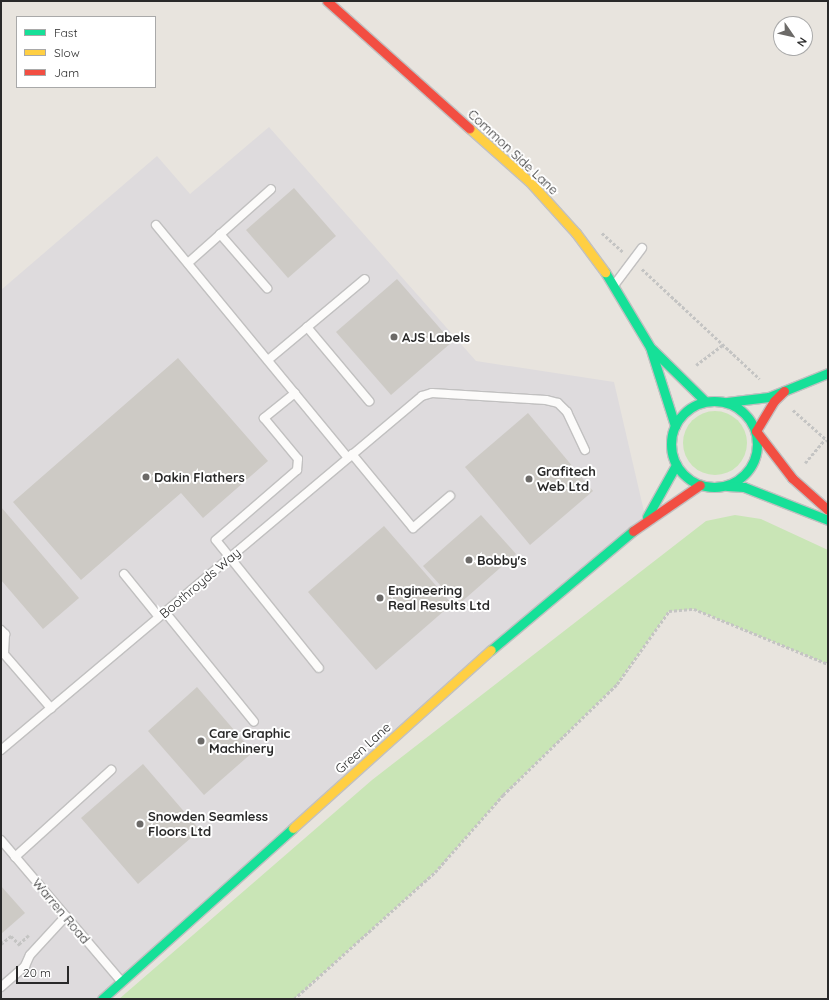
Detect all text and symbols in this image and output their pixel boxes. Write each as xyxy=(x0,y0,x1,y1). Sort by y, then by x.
legend xyxy=(16,16,156,88)
north arrow xyxy=(773,16,813,56)
text: Fast xyxy=(54,25,78,40)
text: N xyxy=(794,35,810,49)
text: Slow xyxy=(54,45,80,60)
text: Jam xyxy=(54,65,79,80)
street label: Common Side Lane xyxy=(465,106,561,198)
place label: AJS Labels xyxy=(402,329,470,345)
marker: AJS Labels xyxy=(389,332,399,342)
place label: Grafitech Web Ltd xyxy=(537,464,596,495)
place label: Dakin Flathers xyxy=(154,469,245,485)
marker: Dakin Flathers xyxy=(141,472,151,482)
marker: Grafitech Web Ltd xyxy=(524,474,534,484)
street label: Boothroyds Way xyxy=(156,545,244,621)
place label: Bobby's xyxy=(477,552,527,568)
marker: Bobby's xyxy=(464,555,474,565)
place label: Engineering Real Results Ltd xyxy=(388,583,490,614)
marker: Engineering Real Results Ltd xyxy=(375,593,385,603)
street label: Green Lane xyxy=(332,719,394,777)
place label: Care Graphic Machinery xyxy=(209,726,290,757)
marker: Care Graphic Machinery xyxy=(196,736,206,746)
place label: Snowden Seamless Floors Ltd xyxy=(148,809,268,840)
marker: Snowden Seamless Floors Ltd xyxy=(135,819,145,829)
street label: Warren Road xyxy=(29,875,93,947)
scale bar xyxy=(18,958,71,984)
text: 20 m xyxy=(23,965,51,980)

